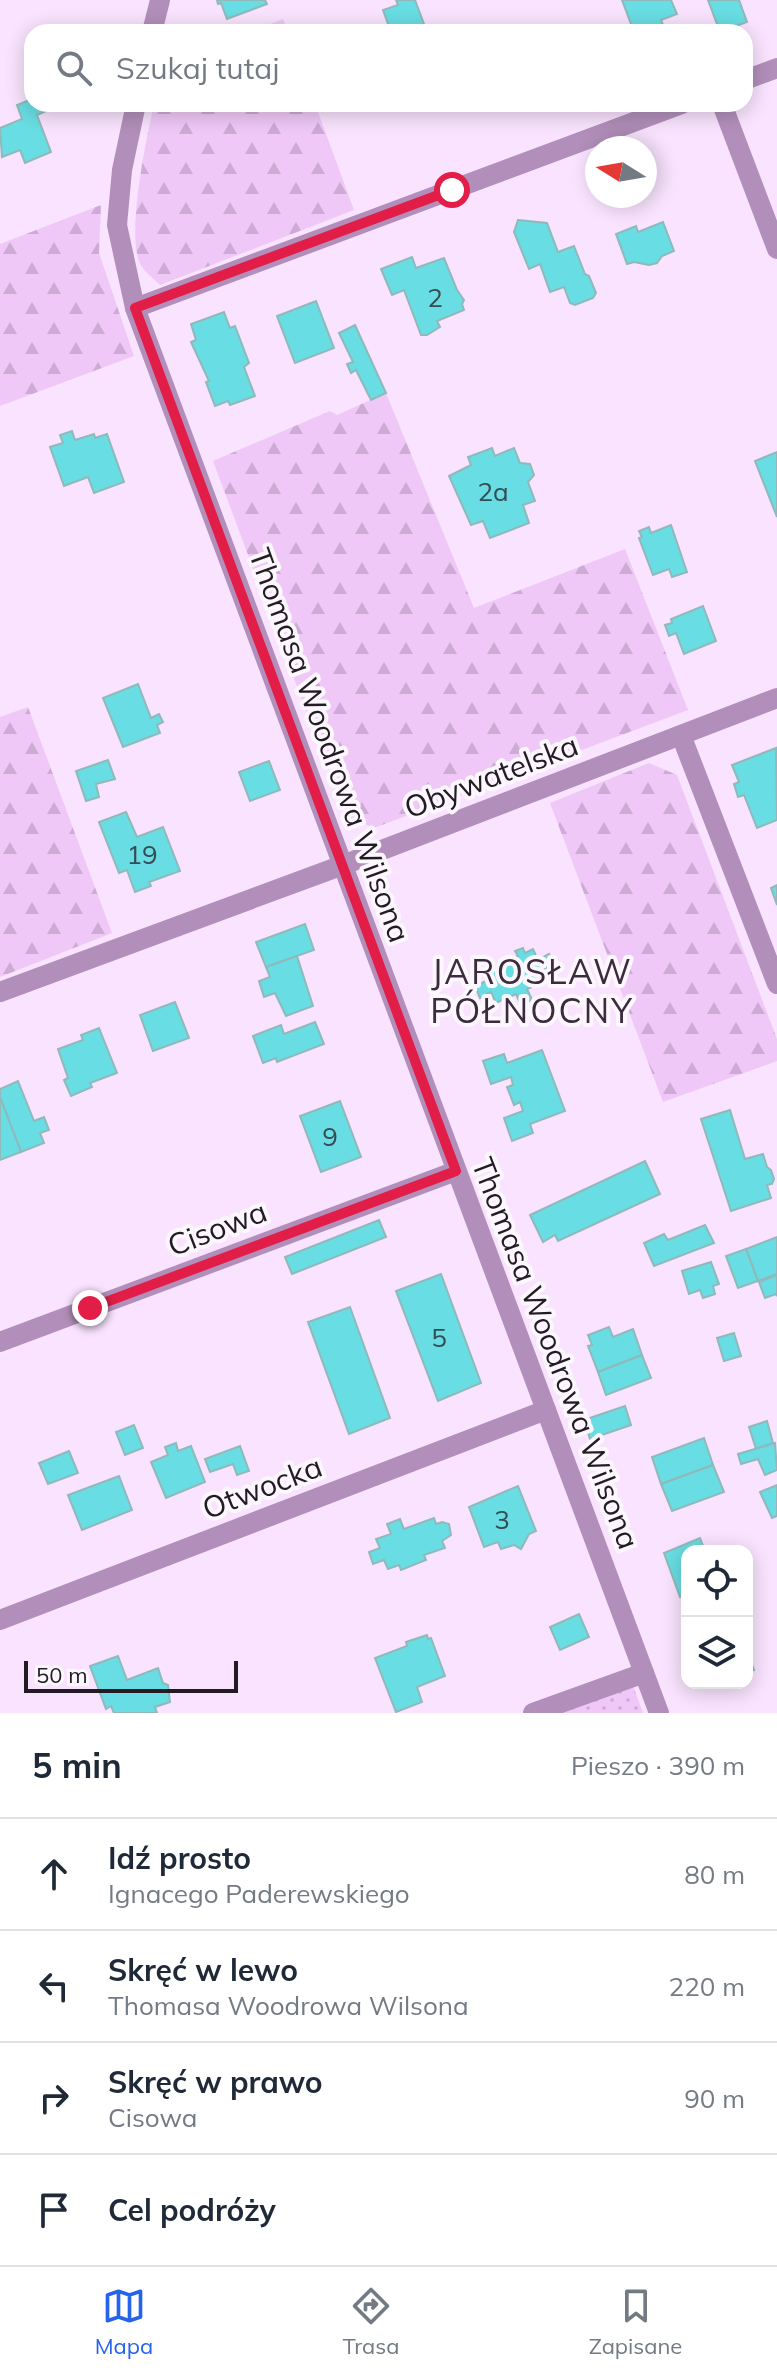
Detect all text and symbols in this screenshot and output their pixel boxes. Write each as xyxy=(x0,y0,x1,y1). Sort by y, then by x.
search box xyxy=(24,24,753,112)
icon: search xyxy=(52,46,96,90)
text: Szukaj tutaj xyxy=(116,49,279,87)
north arrow xyxy=(585,136,657,208)
route start xyxy=(434,172,470,208)
house number: 2 xyxy=(427,281,443,314)
house number: 2a xyxy=(477,475,509,508)
street label: Thomasa Woodrowa Wilsona xyxy=(241,543,419,947)
street label: Obywatelska xyxy=(399,725,583,827)
house number: 19 xyxy=(126,838,158,871)
district label: JAROSŁAW PÓŁNOCNY xyxy=(430,950,634,1032)
house number: 9 xyxy=(322,1120,338,1153)
street label: Thomasa Woodrowa Wilsona xyxy=(464,1152,648,1554)
street label: Cisowa xyxy=(162,1192,272,1264)
route end xyxy=(72,1290,108,1326)
house number: 5 xyxy=(431,1321,447,1354)
street label: Otwocka xyxy=(197,1447,327,1527)
house number: 3 xyxy=(494,1503,510,1536)
map controls xyxy=(681,1545,753,1689)
button: locate xyxy=(681,1545,753,1617)
button: layers xyxy=(681,1617,753,1689)
scale bar xyxy=(24,1657,238,1693)
text: 50 m xyxy=(36,1661,87,1689)
text: 5 min xyxy=(32,1744,122,1787)
text: Pieszo · 390 m xyxy=(571,1749,745,1782)
text: Idź prosto xyxy=(108,1839,251,1877)
icon: ahead xyxy=(32,1852,76,1896)
text: 80 m xyxy=(684,1858,745,1891)
text: Ignacego Paderewskiego xyxy=(108,1877,410,1910)
text: Skręć w lewo xyxy=(108,1951,298,1989)
icon: left xyxy=(32,1964,76,2008)
text: 220 m xyxy=(669,1970,745,2003)
text: Thomasa Woodrowa Wilsona xyxy=(108,1989,469,2022)
text: Skręć w prawo xyxy=(108,2063,323,2101)
icon: right xyxy=(32,2076,76,2120)
text: 90 m xyxy=(684,2082,745,2115)
text: Cisowa xyxy=(108,2101,197,2134)
icon: arrive xyxy=(32,2188,76,2232)
text: Cel podróży xyxy=(108,2191,276,2229)
tab: Mapa xyxy=(95,2284,153,2360)
tab: Trasa xyxy=(343,2284,399,2360)
tab: Zapisane xyxy=(589,2284,682,2360)

